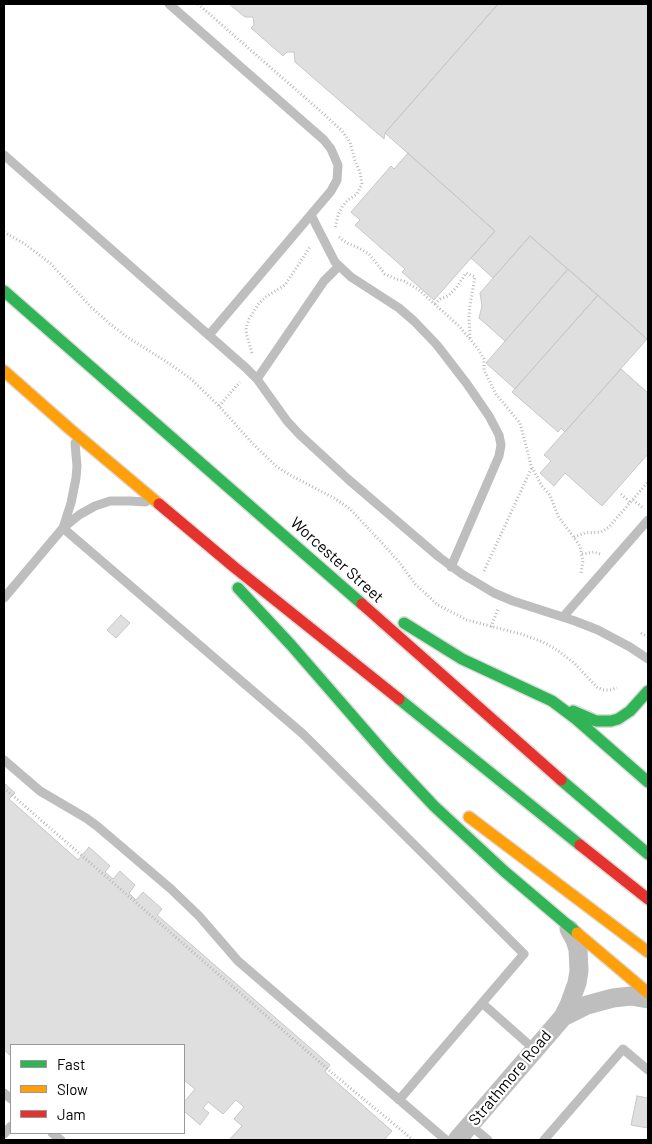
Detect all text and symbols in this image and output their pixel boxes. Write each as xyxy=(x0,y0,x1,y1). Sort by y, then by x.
street label: Worcester Street xyxy=(286,513,388,607)
street label: Strathmore Road xyxy=(465,1027,555,1129)
legend xyxy=(10,1044,185,1134)
text: Fast xyxy=(57,1055,85,1073)
text: Slow xyxy=(57,1080,88,1098)
text: Jam xyxy=(57,1105,86,1123)

